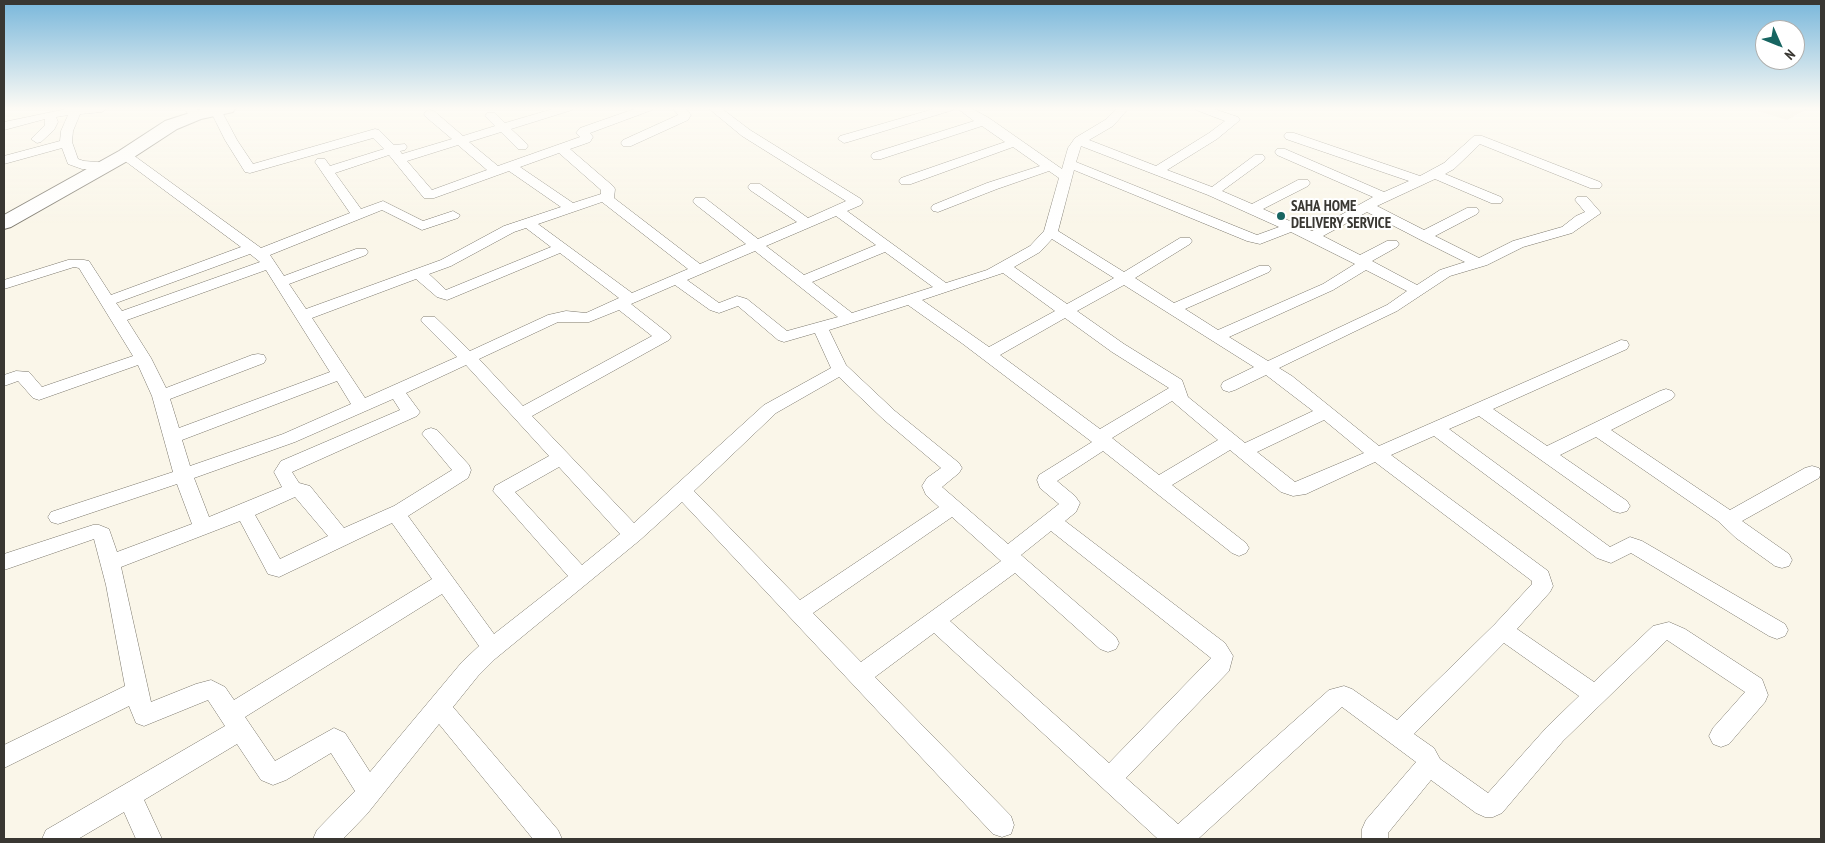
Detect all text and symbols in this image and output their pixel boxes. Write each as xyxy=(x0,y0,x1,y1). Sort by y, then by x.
north arrow xyxy=(1755,20,1805,70)
text: N xyxy=(1781,46,1799,64)
place label: SAHA HOME DELIVERY SERVICE xyxy=(1291,198,1391,233)
marker: SAHA HOME DELIVERY SERVICE xyxy=(1275,210,1287,222)

